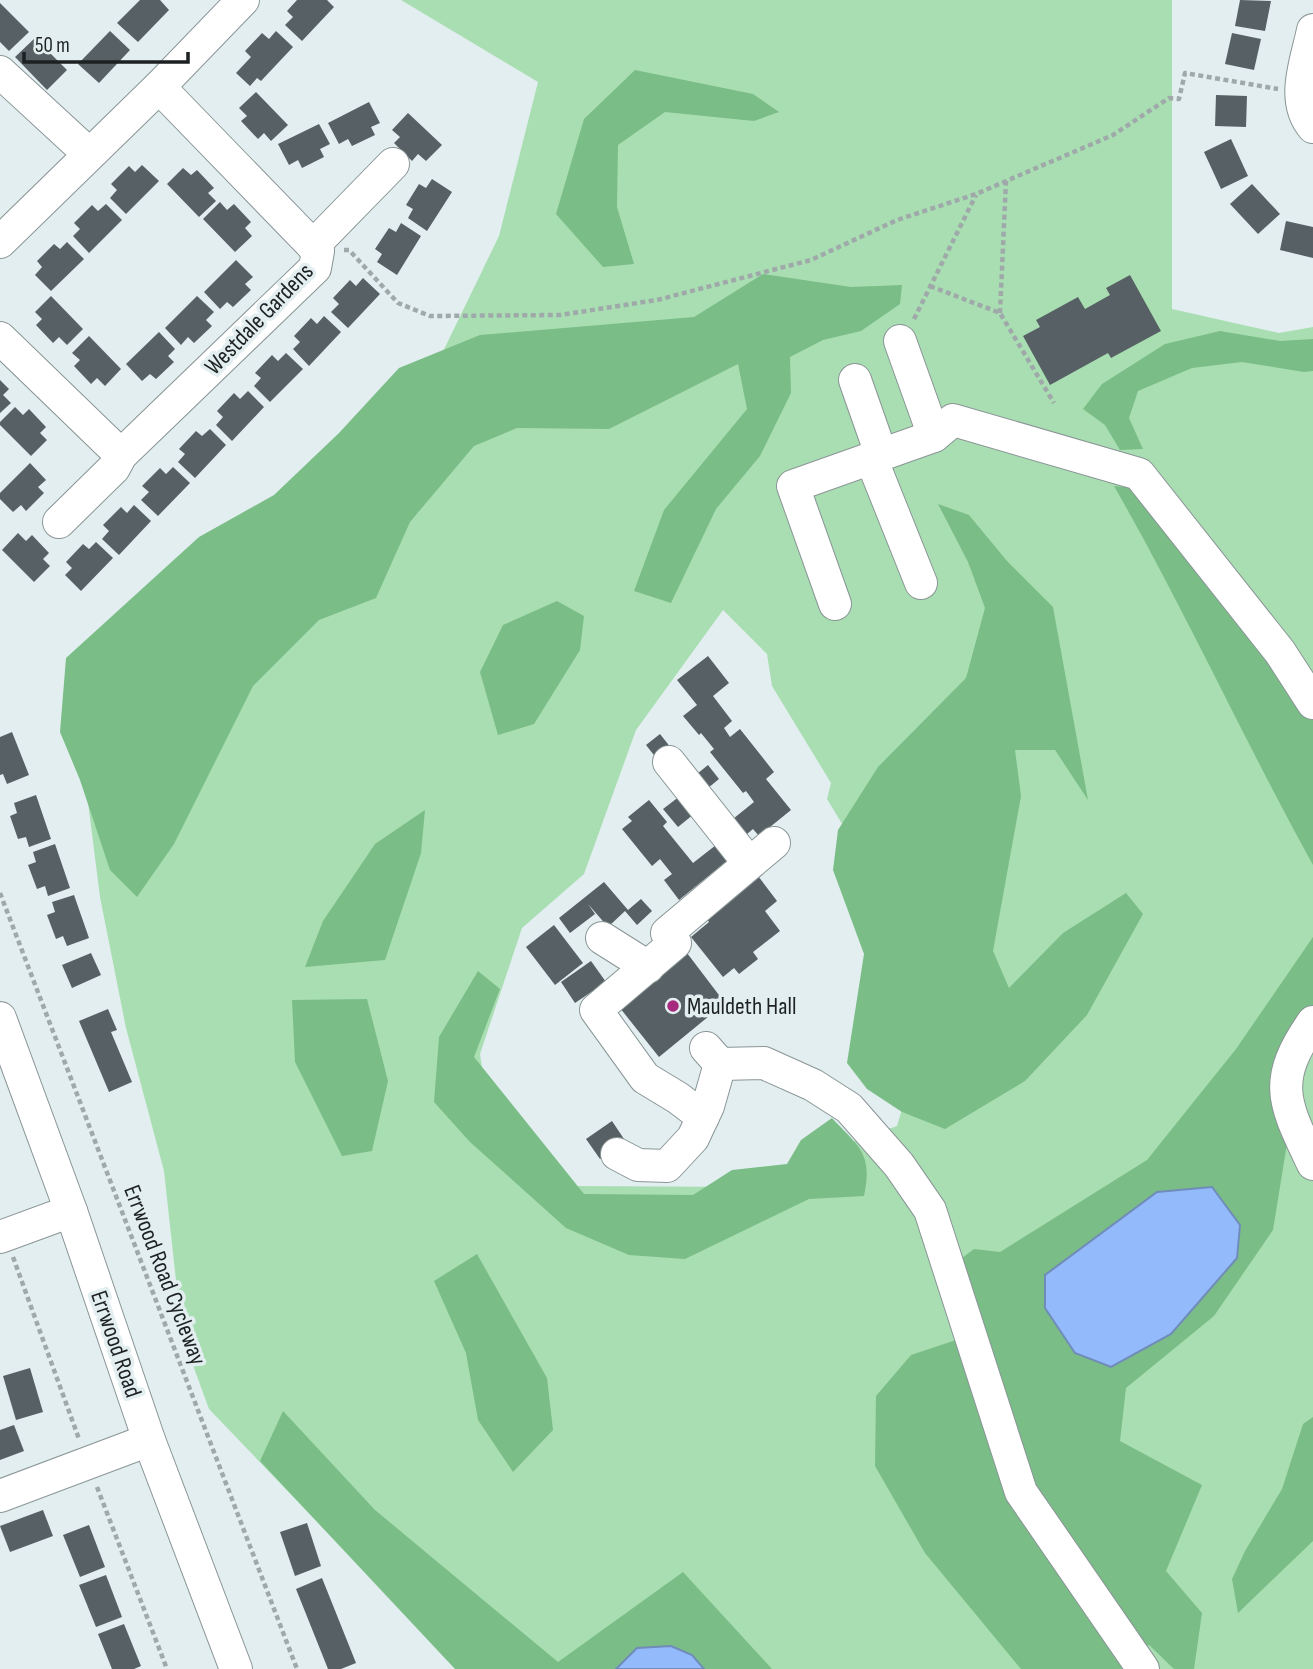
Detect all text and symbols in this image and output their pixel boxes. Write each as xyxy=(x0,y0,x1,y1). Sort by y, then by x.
scale bar xyxy=(24,21,189,65)
text: 50 m xyxy=(35,33,70,58)
street label: Westdale Gardens xyxy=(199,257,319,381)
place label: Mauldeth Hall xyxy=(687,992,796,1021)
marker: Mauldeth Hall xyxy=(665,998,681,1014)
street label: Errwood Road Cycleway xyxy=(117,1181,213,1369)
street label: Errwood Road xyxy=(84,1287,148,1401)

